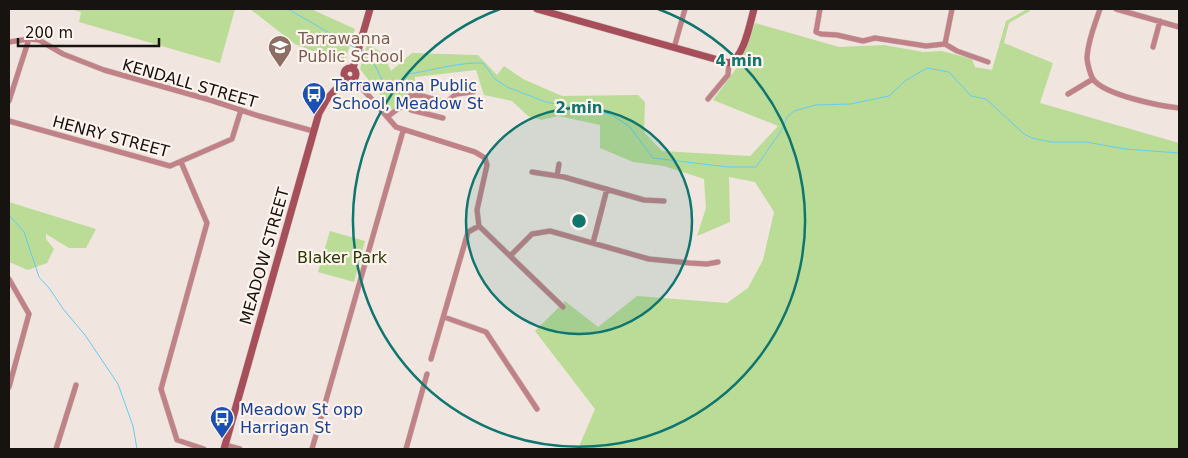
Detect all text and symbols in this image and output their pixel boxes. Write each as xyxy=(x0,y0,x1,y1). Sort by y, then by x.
scale bar xyxy=(18,15,159,47)
text: 200 m xyxy=(25,24,73,42)
place label: Tarrawanna Public School xyxy=(297,29,404,66)
school or university icon: Tarrawanna Public School xyxy=(267,34,293,68)
text: 4 min xyxy=(715,52,763,70)
street label: KENDALL STREET xyxy=(120,55,260,112)
place label: Tarrawanna Public School, Meadow St xyxy=(331,76,483,113)
bus stop icon: Tarrawanna Public School, Meadow St xyxy=(301,81,327,115)
text: 2 min xyxy=(555,99,603,117)
street label: HENRY STREET xyxy=(50,112,172,161)
street label: MEADOW STREET xyxy=(236,185,293,327)
centre of rings xyxy=(570,212,588,230)
park label: Blaker Park xyxy=(297,248,388,267)
place label: Meadow St opp Harrigan St xyxy=(240,400,363,437)
bus stop icon: Meadow St opp Harrigan St xyxy=(209,405,235,439)

